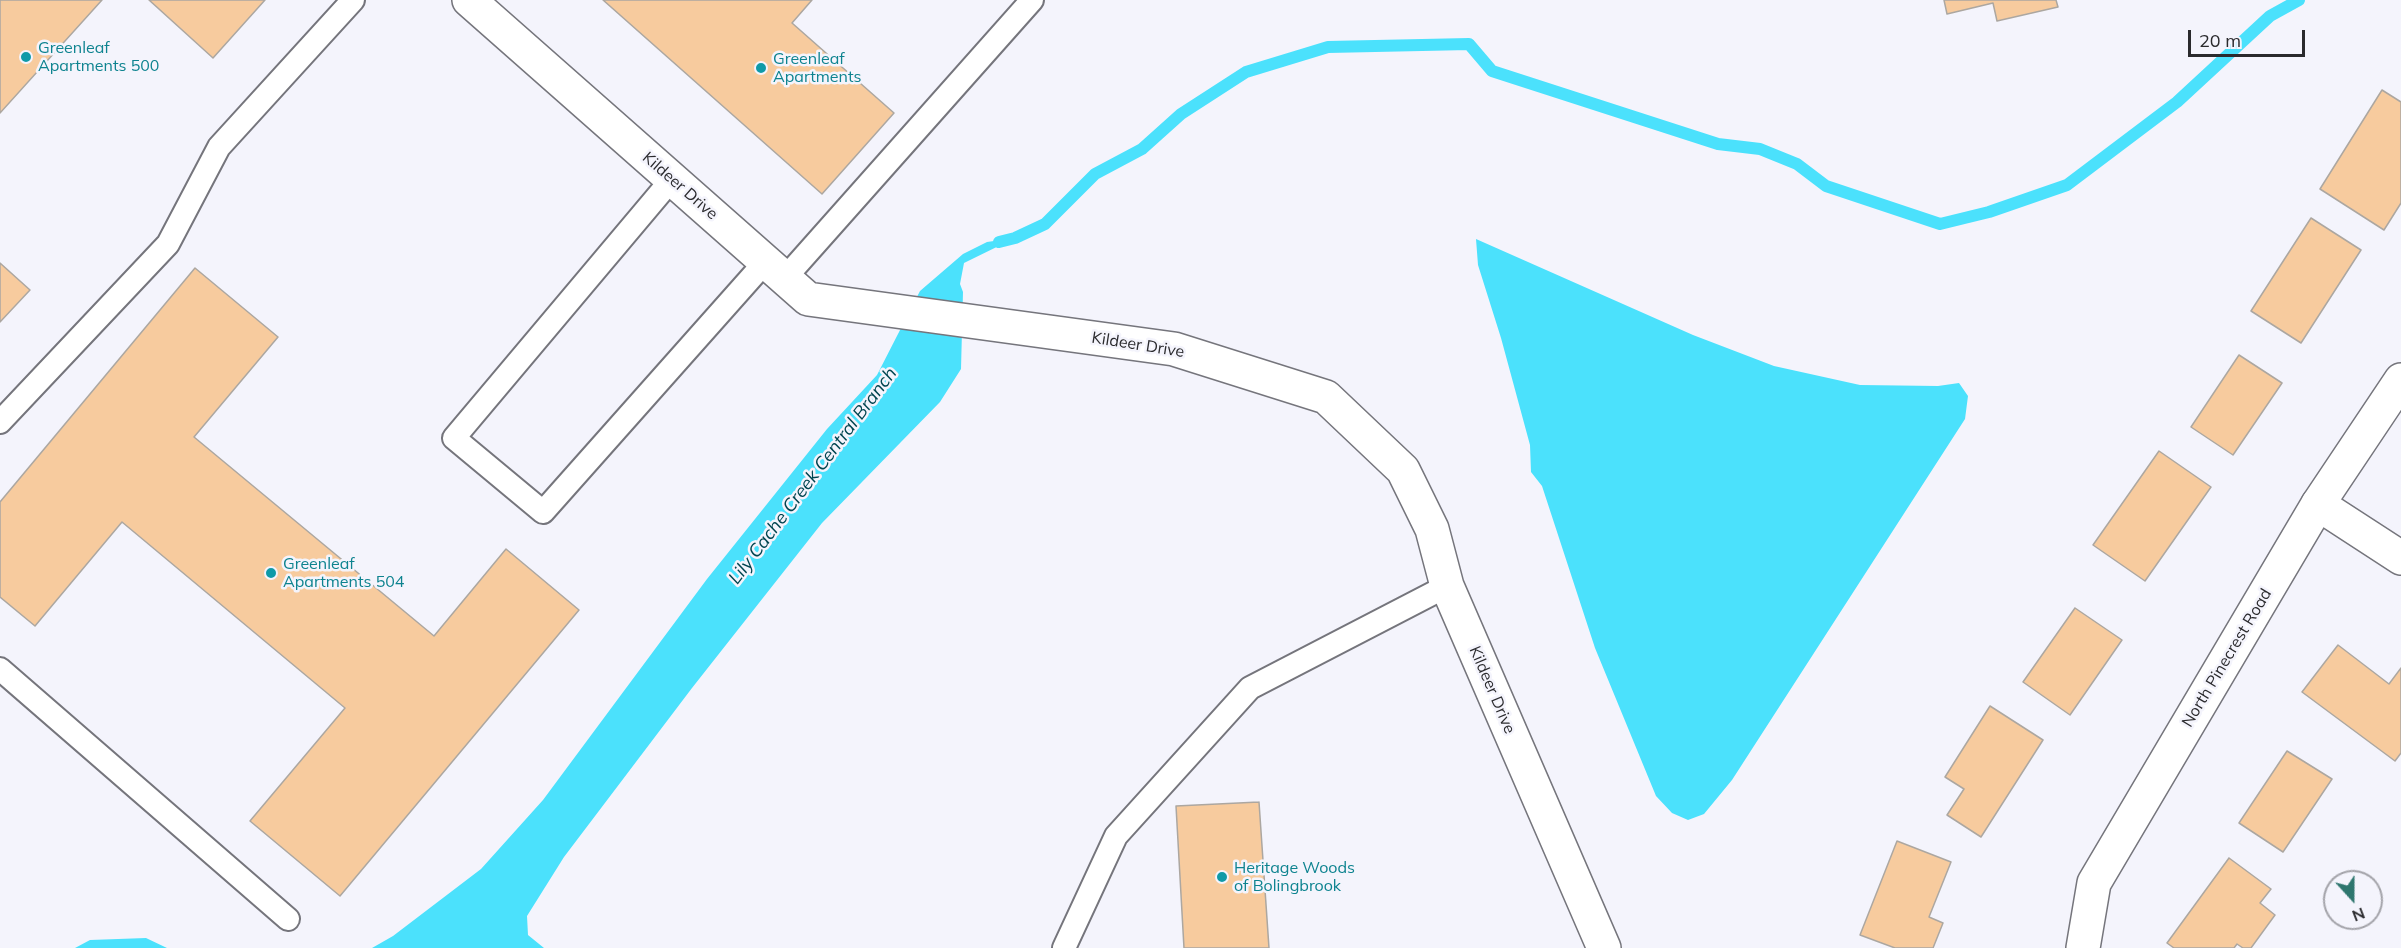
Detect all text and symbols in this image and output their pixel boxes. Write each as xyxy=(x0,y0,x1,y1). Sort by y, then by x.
scale bar xyxy=(2191,18,2308,56)
text: 20 m xyxy=(2199,29,2241,52)
place label: Greenleaf Apartments 500 xyxy=(38,38,159,76)
place label: Greenleaf Apartments xyxy=(773,49,861,87)
marker: Greenleaf Apartments 500 xyxy=(19,50,33,64)
marker: Greenleaf Apartments xyxy=(754,61,768,75)
street label: Kildeer Drive xyxy=(638,148,722,224)
street label: Kildeer Drive xyxy=(1090,328,1186,362)
water label: Lily Cache Creek Central Branch xyxy=(724,363,902,589)
place label: Greenleaf Apartments 504 xyxy=(283,554,404,592)
marker: Greenleaf Apartments 504 xyxy=(264,566,278,580)
street label: North Pinecrest Road xyxy=(2178,585,2276,731)
street label: Kildeer Drive xyxy=(1465,643,1519,737)
place label: Heritage Woods of Bolingbrook xyxy=(1234,858,1355,896)
marker: Heritage Woods of Bolingbrook xyxy=(1215,870,1229,884)
north arrow xyxy=(2323,870,2383,930)
text: N xyxy=(2350,903,2368,926)

